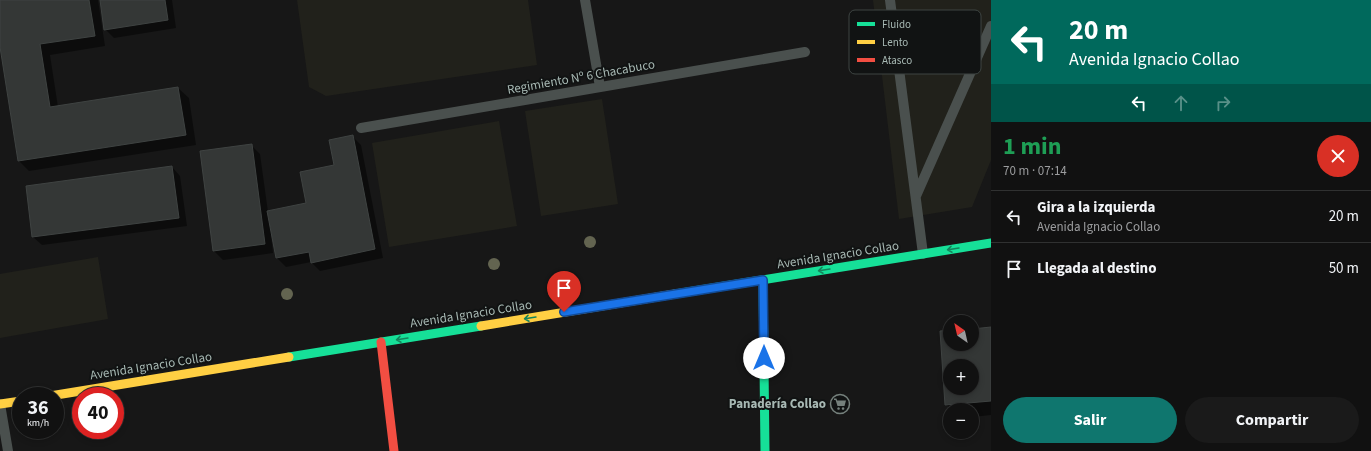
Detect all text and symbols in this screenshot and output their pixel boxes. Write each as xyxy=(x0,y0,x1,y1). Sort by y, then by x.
legend xyxy=(849,10,981,74)
text: 20 m xyxy=(1069,10,1128,50)
icon: left xyxy=(1003,16,1055,68)
text: Fluido xyxy=(882,17,911,32)
text: Lento xyxy=(882,35,908,50)
text: Avenida Ignacio Collao xyxy=(1069,47,1240,72)
text: Atasco xyxy=(882,53,912,68)
street label: Regimiento Nº 6 Chacabuco xyxy=(506,55,656,99)
icon: left xyxy=(1128,92,1150,114)
icon: ahead xyxy=(1170,92,1192,114)
icon: right xyxy=(1212,92,1234,114)
text: 1 min xyxy=(1003,129,1061,164)
button: close xyxy=(1317,135,1359,177)
text: 70 m · 07:14 xyxy=(1003,162,1067,180)
text: Gira a la izquierda xyxy=(1037,197,1156,218)
icon: left xyxy=(1003,206,1025,228)
text: 20 m xyxy=(1329,206,1359,227)
text: Avenida Ignacio Collao xyxy=(1037,218,1160,236)
street label: Avenida Ignacio Collao xyxy=(776,236,900,274)
one-way arrow xyxy=(946,245,959,253)
icon: arrive xyxy=(1003,258,1025,280)
text: Llegada al destino xyxy=(1037,258,1157,279)
text: 50 m xyxy=(1329,258,1359,279)
one-way arrow xyxy=(818,266,831,274)
pin xyxy=(547,271,581,312)
icon: arrive xyxy=(553,277,575,299)
street label: Avenida Ignacio Collao xyxy=(409,295,533,333)
one-way arrow xyxy=(524,314,537,322)
north arrow xyxy=(943,315,979,351)
map controls xyxy=(943,315,979,439)
one-way arrow xyxy=(396,335,409,343)
position arrow xyxy=(743,337,785,379)
street label: Avenida Ignacio Collao xyxy=(89,347,213,385)
button: + xyxy=(943,359,979,395)
speed limit sign: 40 xyxy=(72,387,124,439)
supermarket icon: Panadería Collao xyxy=(829,393,851,415)
text: 36 xyxy=(27,394,49,422)
place label: Panadería Collao xyxy=(729,395,826,413)
button: Salir xyxy=(1003,397,1177,443)
button: Compartir xyxy=(1185,397,1359,443)
button: − xyxy=(943,403,979,439)
text: km/h xyxy=(27,416,49,430)

